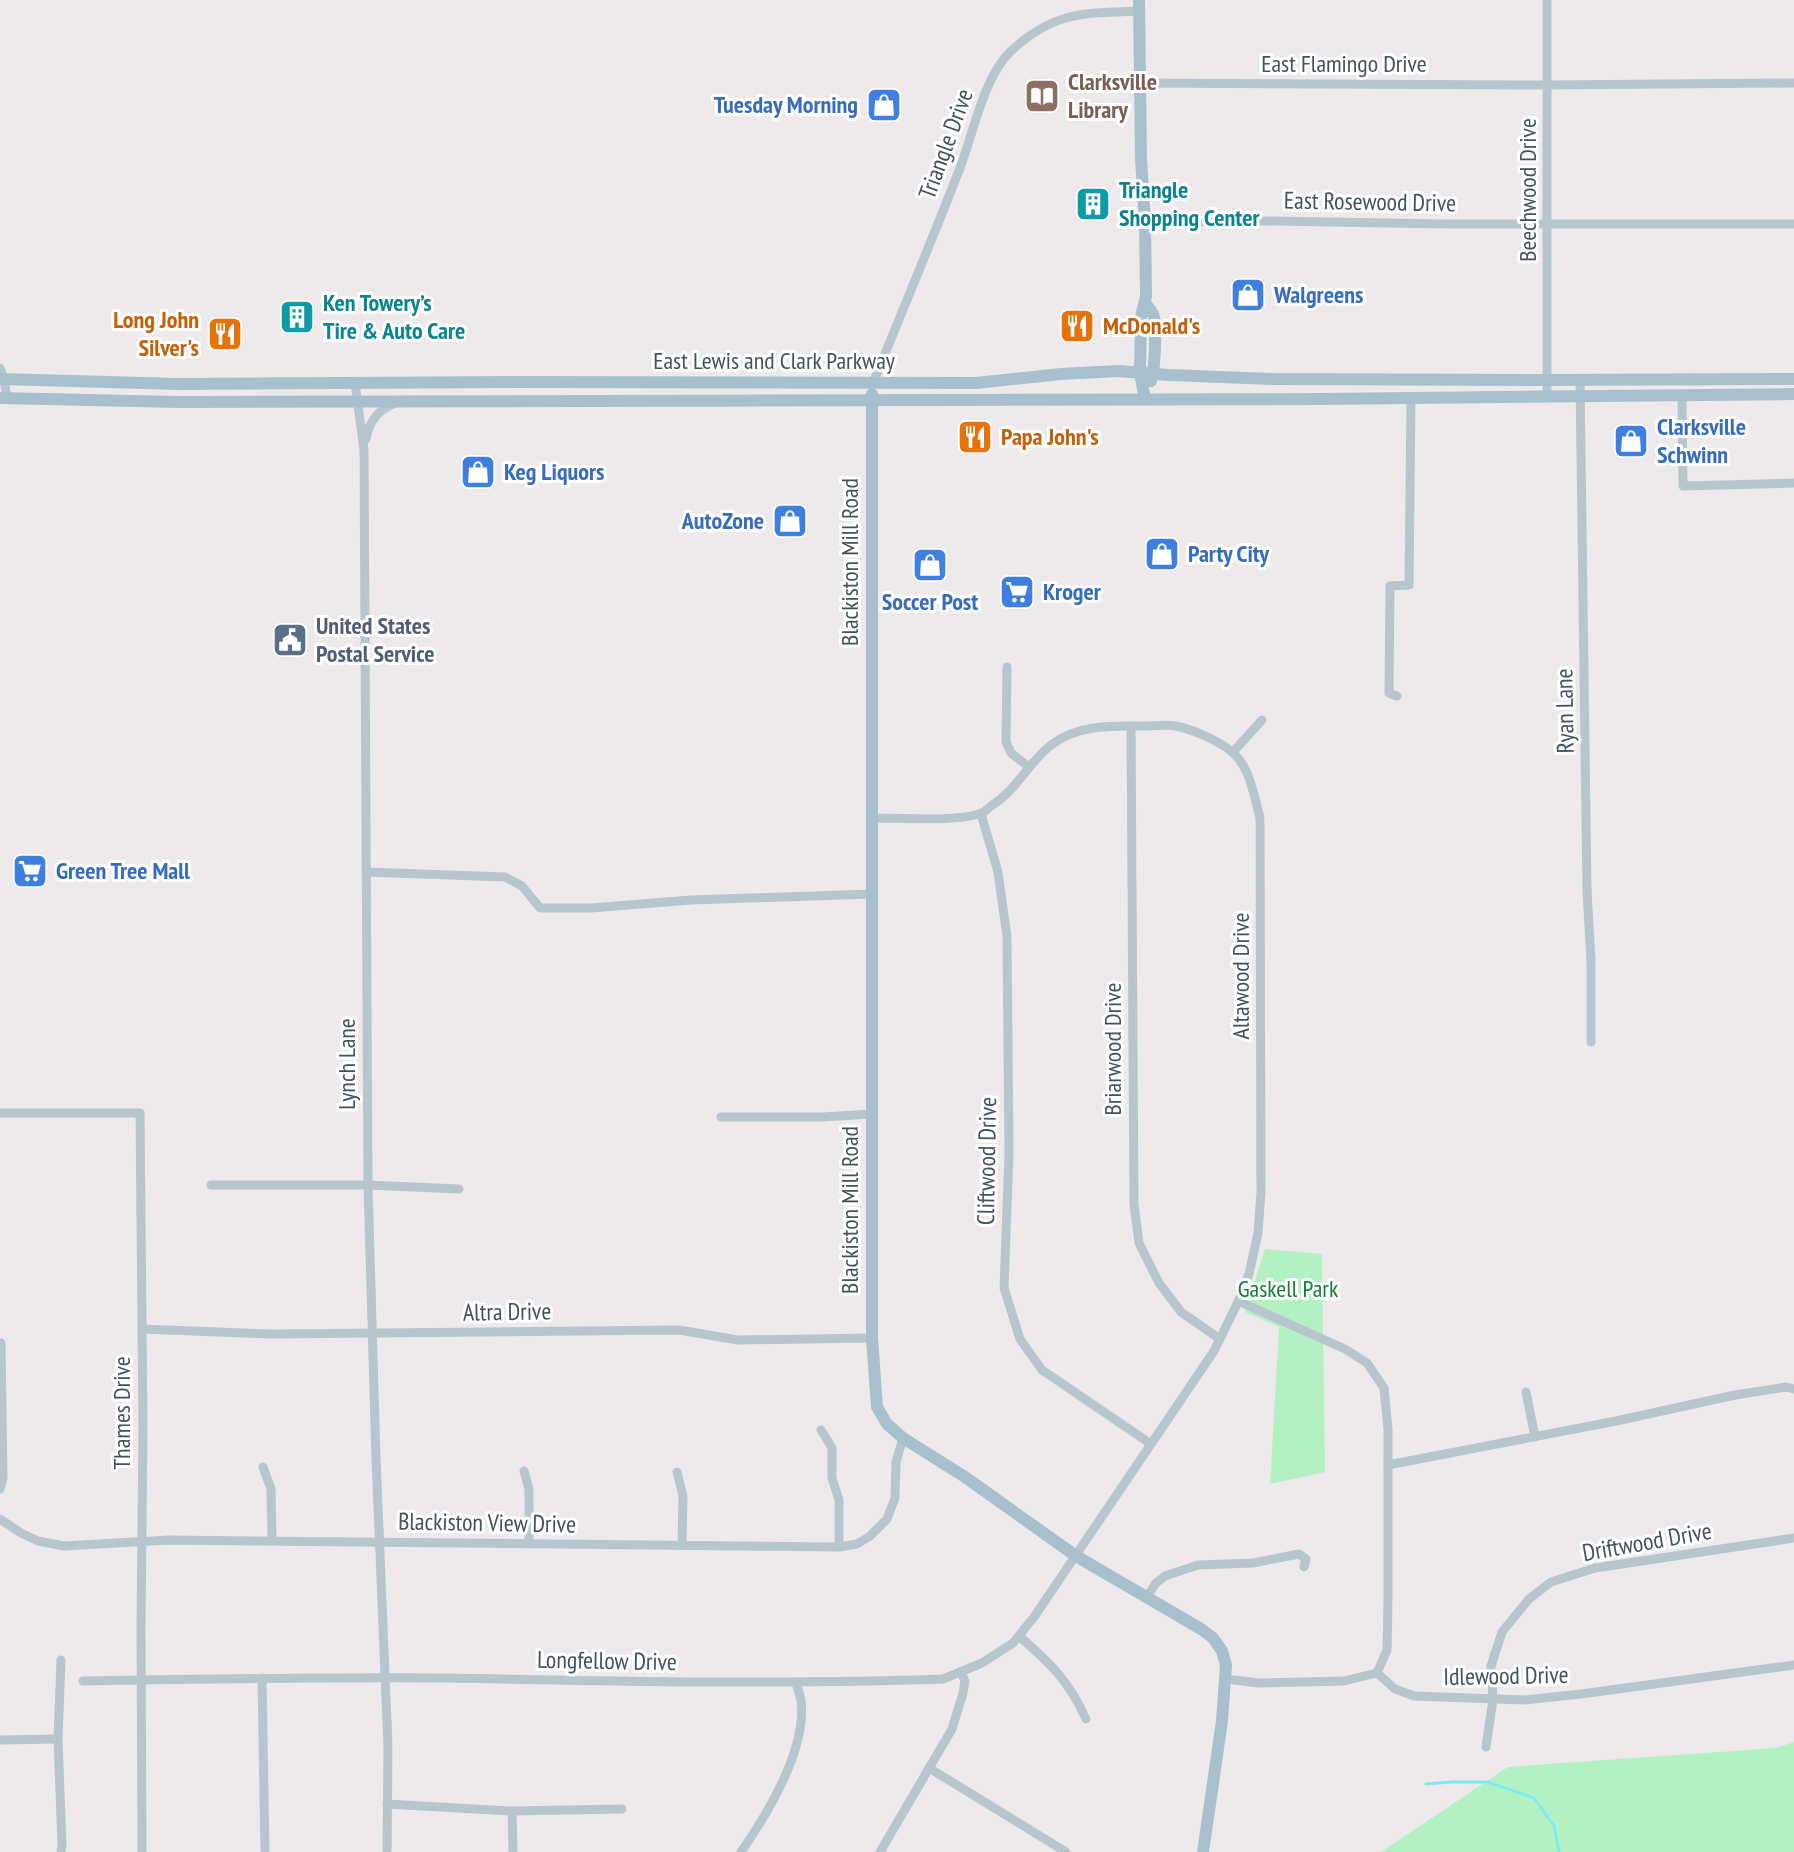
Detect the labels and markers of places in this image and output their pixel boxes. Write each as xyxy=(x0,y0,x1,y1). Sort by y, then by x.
place label: Clarksville Library xyxy=(1068,66,1157,125)
library icon: Clarksville Library xyxy=(1023,77,1061,115)
shop icon: Tuesday Morning xyxy=(865,86,903,124)
place label: Tuesday Morning xyxy=(714,89,858,120)
place label: Triangle Shopping Center xyxy=(1119,174,1260,233)
building icon: Triangle Shopping Center xyxy=(1074,185,1112,223)
shop icon: Walgreens xyxy=(1229,276,1267,314)
place label: Walgreens xyxy=(1273,279,1363,310)
place label: Ken Towery’s Tire & Auto Care xyxy=(323,287,465,346)
building icon: Ken Towery’s Tire & Auto Care xyxy=(278,298,316,336)
place label: Long John Silver's xyxy=(113,304,199,363)
restaurant icon: McDonald's xyxy=(1058,307,1096,345)
place label: McDonald's xyxy=(1103,310,1200,341)
restaurant icon: Long John Silver's xyxy=(206,315,244,353)
place label: Clarksville Schwinn xyxy=(1657,411,1746,470)
restaurant icon: Papa John's xyxy=(956,418,994,456)
place label: Papa John's xyxy=(1001,421,1099,452)
shop icon: Clarksville Schwinn xyxy=(1612,422,1650,460)
shop icon: Keg Liquors xyxy=(459,453,497,491)
place label: Keg Liquors xyxy=(504,456,604,487)
shop icon: AutoZone xyxy=(771,502,809,540)
place label: AutoZone xyxy=(681,505,764,536)
shop icon: Party City xyxy=(1143,535,1181,573)
place label: Party City xyxy=(1188,538,1269,569)
shop icon: Soccer Post xyxy=(911,546,949,584)
supermarket icon: Kroger xyxy=(998,573,1036,611)
place label: Kroger xyxy=(1043,576,1102,607)
place label: Soccer Post xyxy=(882,586,978,617)
place label: United States Postal Service xyxy=(316,610,435,669)
public building icon: United States Postal Service xyxy=(271,621,309,659)
supermarket icon: Green Tree Mall xyxy=(11,852,49,890)
place label: Green Tree Mall xyxy=(56,855,190,886)

